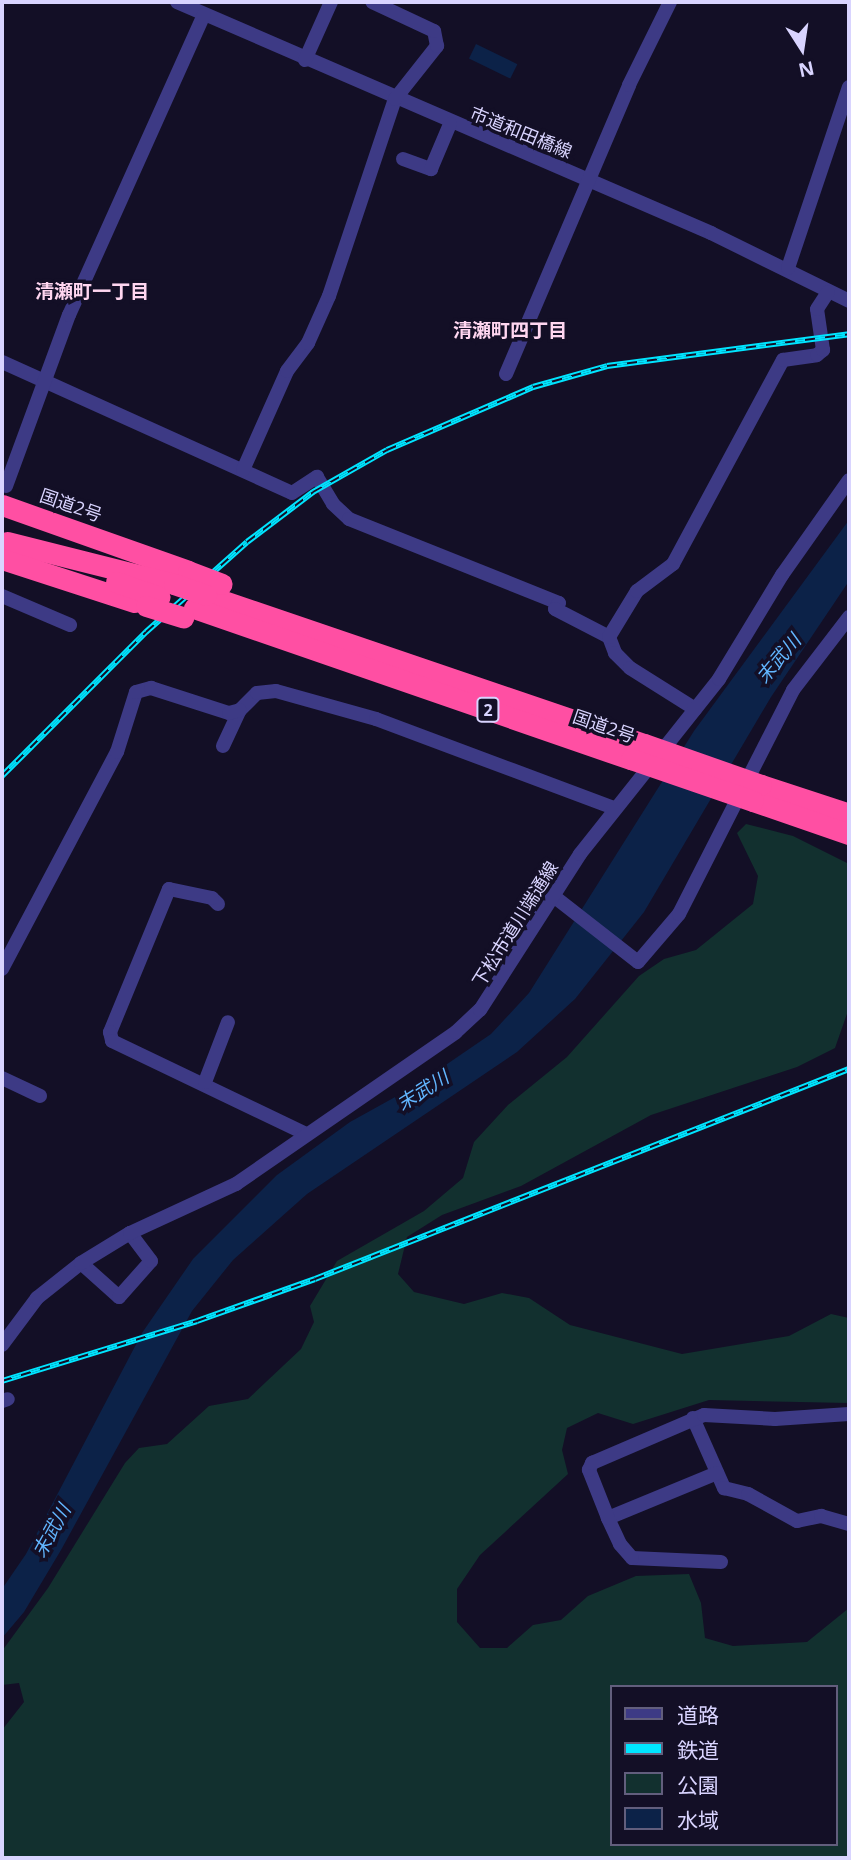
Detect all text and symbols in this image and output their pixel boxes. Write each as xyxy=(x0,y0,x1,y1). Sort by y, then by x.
north arrow xyxy=(767,14,837,84)
text: N xyxy=(796,55,817,84)
street label: 市道和田橋線 xyxy=(467,102,575,162)
district label: 清瀬町一丁目 xyxy=(35,281,149,303)
district label: 清瀬町四丁目 xyxy=(453,320,567,342)
street label: 国道2号 xyxy=(37,484,105,526)
water label: 末武川 xyxy=(752,630,806,688)
road number: 2 xyxy=(476,698,500,722)
street label: 国道2号 xyxy=(570,705,638,747)
street label: 下松市道川端通線 xyxy=(468,857,562,991)
water label: 末武川 xyxy=(393,1066,453,1116)
water label: 末武川 xyxy=(28,1501,76,1561)
legend xyxy=(610,1685,837,1846)
text: 道路 xyxy=(677,1701,719,1729)
text: 鉄道 xyxy=(677,1736,719,1764)
text: 公園 xyxy=(677,1771,719,1799)
text: 水域 xyxy=(677,1806,719,1834)

